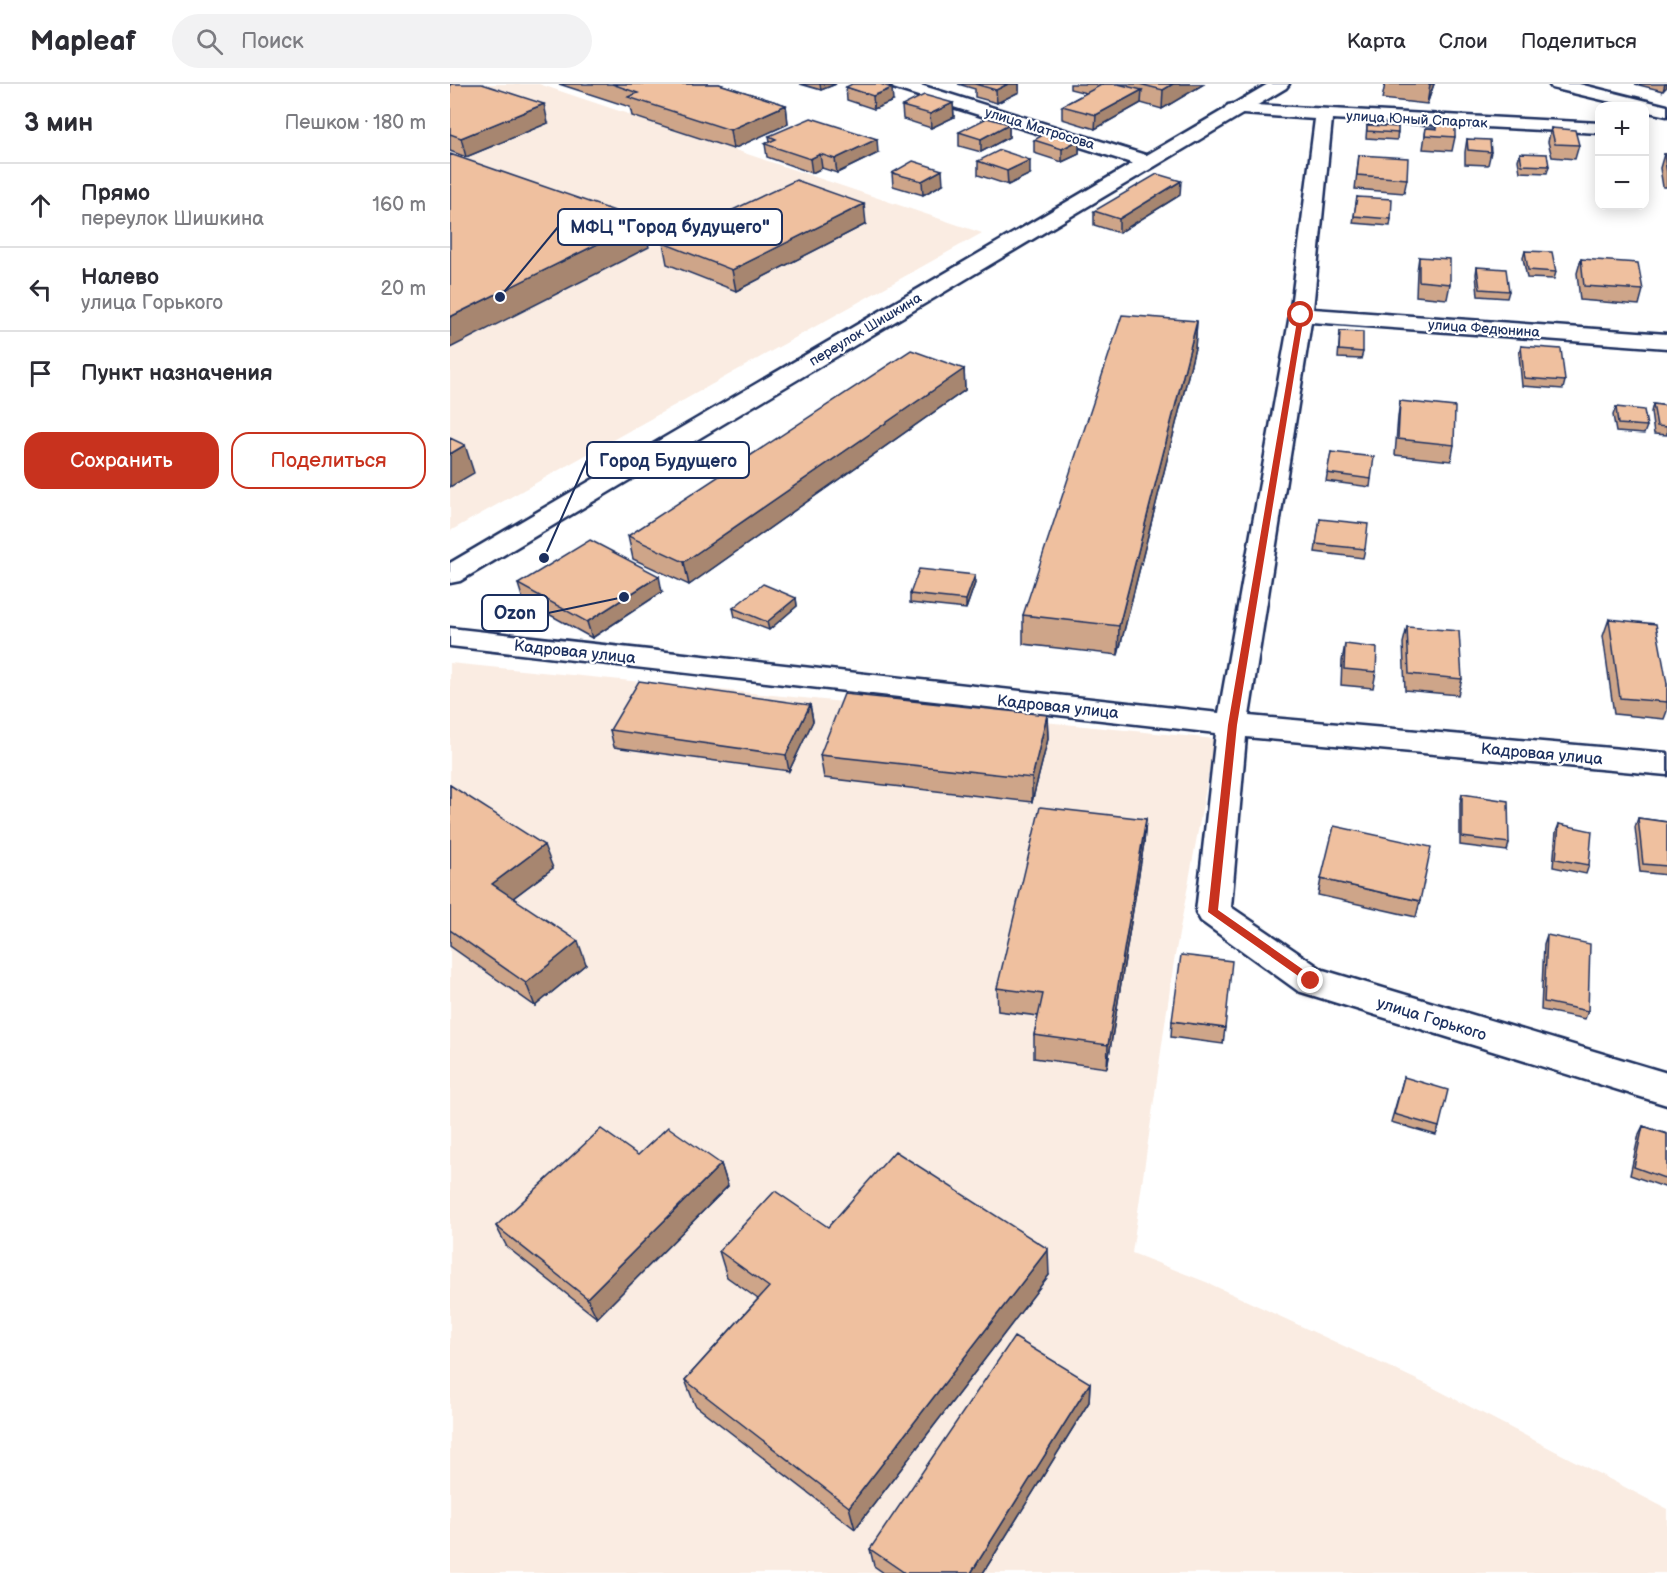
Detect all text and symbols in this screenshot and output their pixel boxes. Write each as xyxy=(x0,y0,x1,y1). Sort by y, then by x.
search box xyxy=(172,14,592,68)
text: Mapleaf xyxy=(30,25,136,58)
icon: search xyxy=(193,25,226,58)
text: Поиск xyxy=(241,28,304,55)
text: Карта xyxy=(1347,29,1406,54)
text: Слои xyxy=(1439,29,1488,54)
text: Поделиться xyxy=(1521,29,1637,54)
map controls xyxy=(1595,102,1649,210)
button: + xyxy=(1595,102,1649,156)
street label: улица Матросова xyxy=(983,104,1098,153)
street label: улица Юный Спартак xyxy=(1346,107,1489,132)
text: 3 мин xyxy=(24,108,93,139)
text: Пешком · 180 m xyxy=(284,111,426,135)
button: − xyxy=(1595,156,1649,210)
text: Прямо xyxy=(81,180,150,207)
icon: ahead xyxy=(24,189,57,222)
text: 160 m xyxy=(372,193,426,217)
text: переулок Шишкина xyxy=(81,207,264,231)
callout: МФЦ "Город будущего" xyxy=(558,209,782,245)
text: МФЦ "Город будущего" xyxy=(570,217,770,238)
text: Налево xyxy=(81,264,159,291)
icon: left xyxy=(24,273,57,306)
text: 20 m xyxy=(381,277,426,301)
street label: переулок Шишкина xyxy=(806,289,925,370)
text: улица Горького xyxy=(81,291,223,315)
route start xyxy=(1287,301,1313,327)
street label: улица Федюнина xyxy=(1427,316,1541,341)
icon: arrive xyxy=(24,357,57,390)
text: Пункт назначения xyxy=(81,360,273,387)
button: Сохранить xyxy=(24,432,219,489)
button: Поделиться xyxy=(231,432,426,489)
callout: Город Будущего xyxy=(587,442,749,478)
text: Город Будущего xyxy=(599,451,737,472)
callout: Ozon xyxy=(482,595,548,631)
text: Ozon xyxy=(494,603,536,624)
street label: Кадровая улица xyxy=(513,637,637,668)
street label: Кадровая улица xyxy=(996,692,1120,723)
street label: Кадровая улица xyxy=(1480,740,1604,769)
route end xyxy=(1297,967,1323,993)
street label: улица Горького xyxy=(1374,994,1489,1045)

